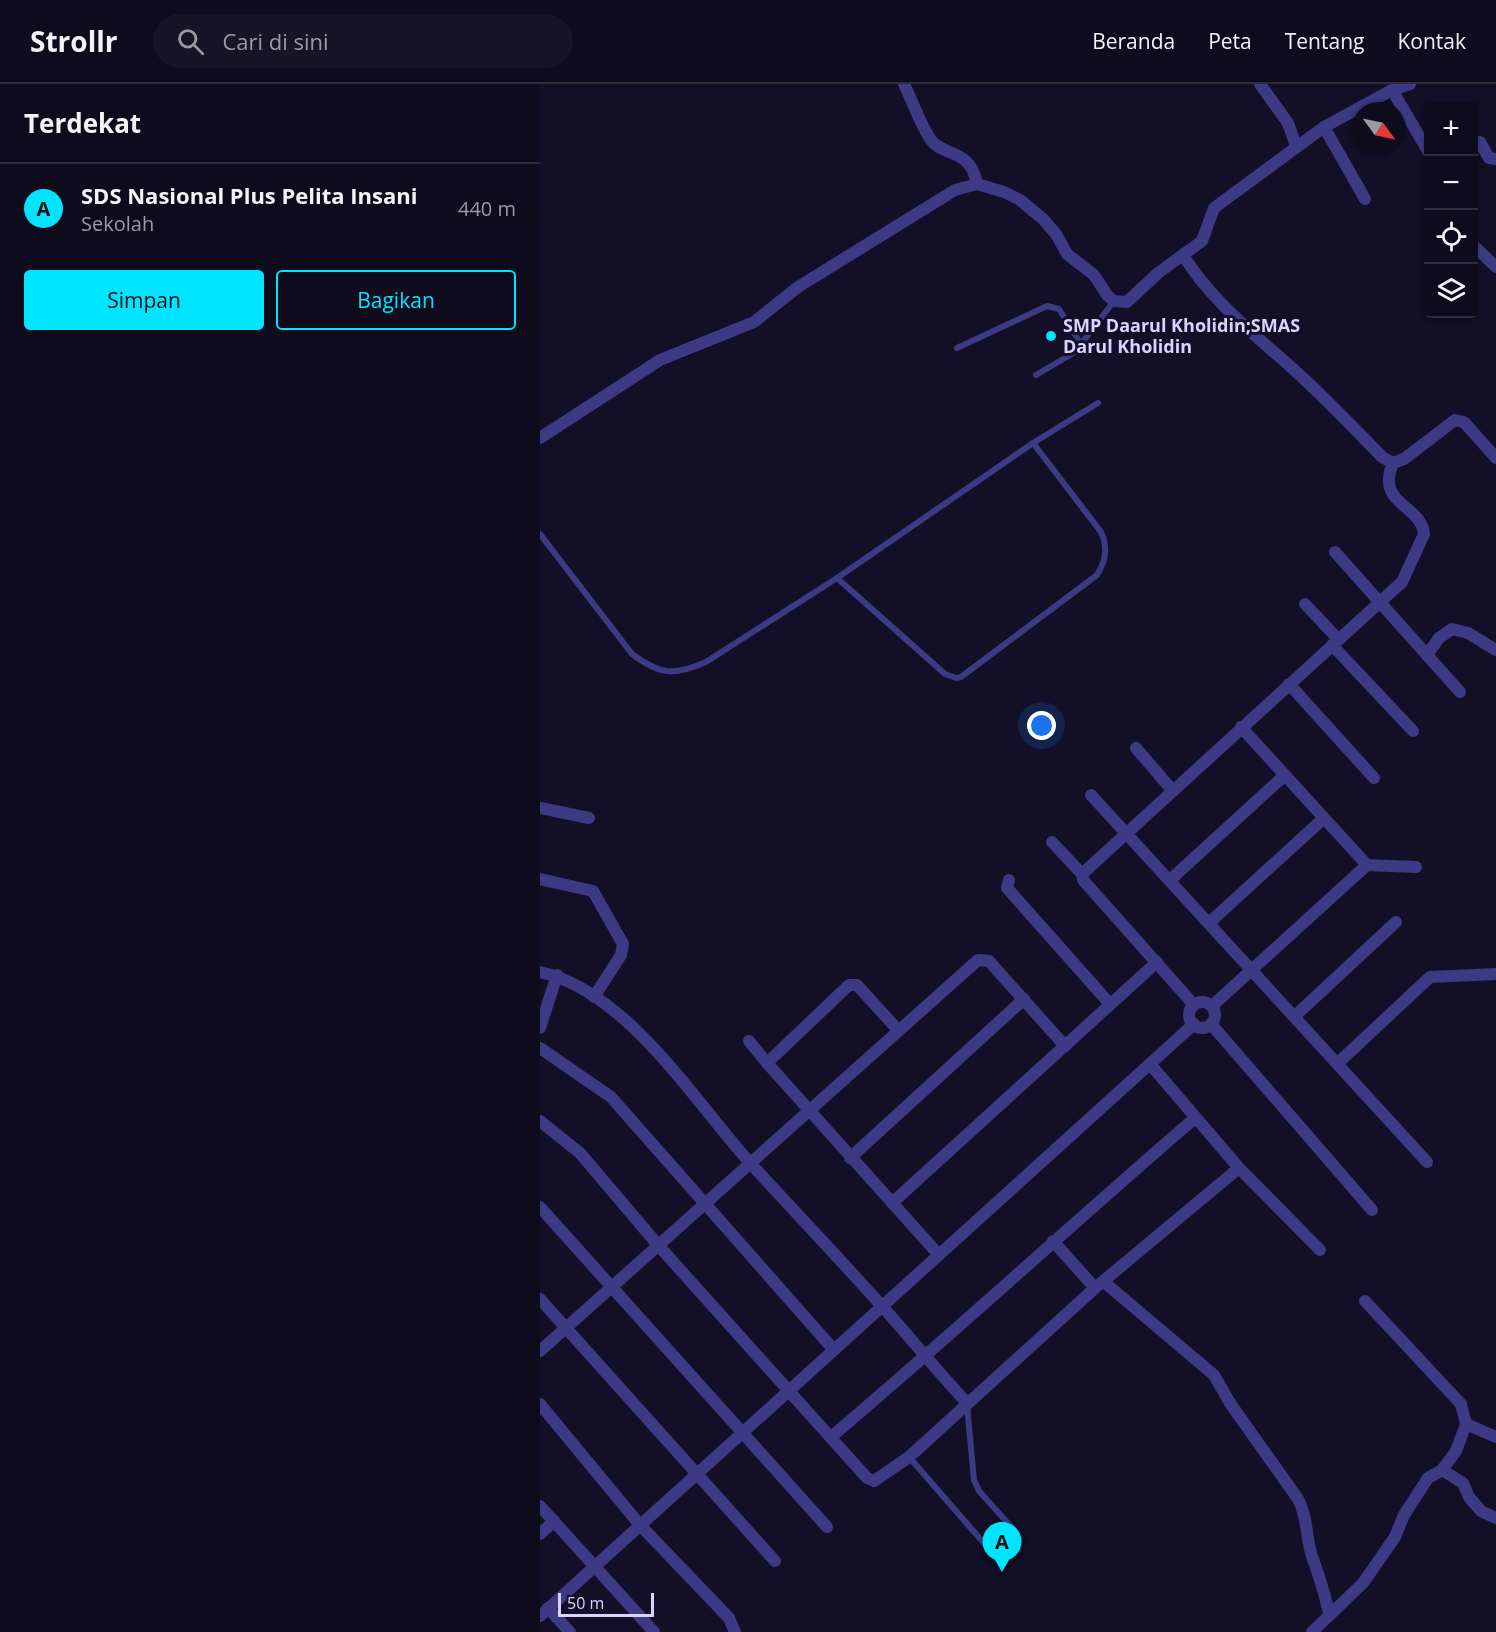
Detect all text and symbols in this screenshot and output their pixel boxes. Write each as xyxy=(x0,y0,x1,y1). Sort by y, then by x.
search box xyxy=(153,14,573,68)
text: Strollr xyxy=(30,22,117,60)
icon: search xyxy=(174,25,207,58)
text: Cari di sini xyxy=(222,26,329,56)
text: Beranda xyxy=(1092,27,1175,55)
text: Peta xyxy=(1208,27,1252,55)
text: Tentang xyxy=(1285,27,1364,55)
text: Kontak xyxy=(1397,27,1466,55)
north arrow xyxy=(1352,102,1406,156)
map controls xyxy=(1424,102,1478,318)
button: + xyxy=(1424,102,1478,156)
text: Terdekat xyxy=(24,105,141,141)
button: − xyxy=(1424,156,1478,210)
text: SDS Nasional Plus Pelita Insani xyxy=(81,180,417,210)
text: A xyxy=(37,195,50,222)
text: 440 m xyxy=(458,195,516,222)
text: Sekolah xyxy=(81,210,154,237)
button: locate xyxy=(1424,210,1478,264)
button: layers xyxy=(1424,264,1478,318)
button: Simpan xyxy=(24,270,264,330)
button: Bagikan xyxy=(276,270,516,330)
place label: SMP Daarul Kholidin;SMAS Darul Kholidin xyxy=(1063,313,1300,358)
marker: SMP Daarul Kholidin;SMAS Darul Kholidin xyxy=(1044,329,1058,343)
your location xyxy=(1027,711,1056,740)
pin: A xyxy=(982,1522,1022,1572)
scale bar xyxy=(558,1590,654,1618)
text: 50 m xyxy=(567,1592,604,1614)

